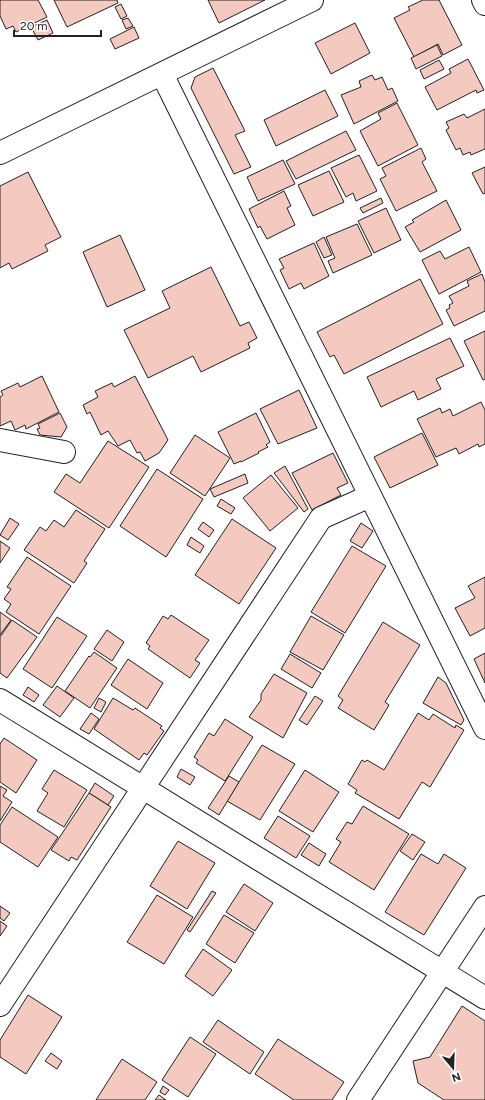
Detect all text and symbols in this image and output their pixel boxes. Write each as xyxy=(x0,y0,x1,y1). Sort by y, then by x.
scale bar xyxy=(14,12,101,38)
text: 20 m xyxy=(20,19,48,33)
north arrow xyxy=(433,1048,473,1088)
text: N xyxy=(450,1069,462,1085)

